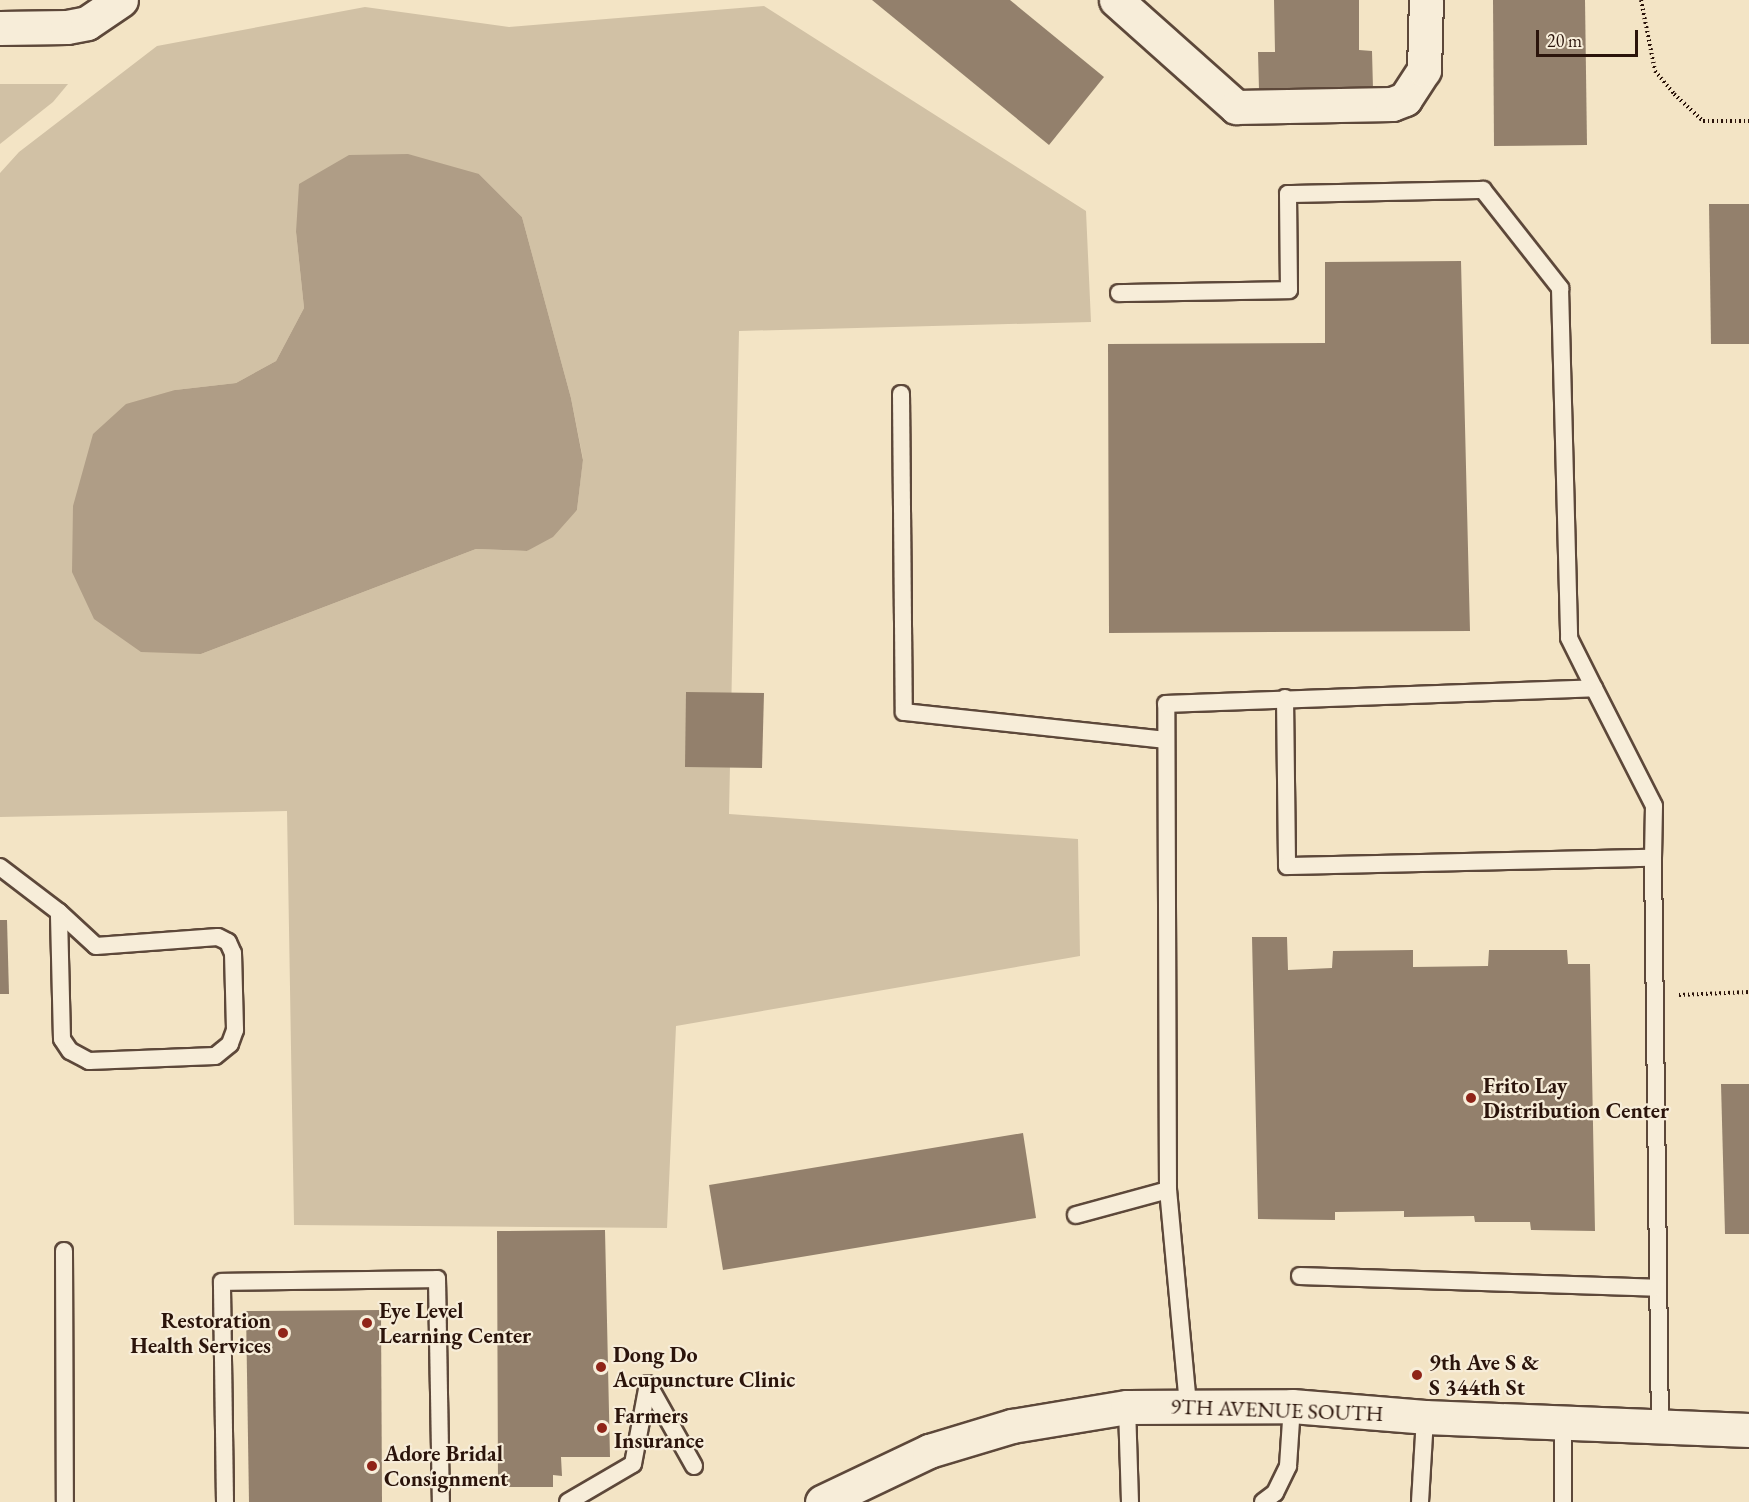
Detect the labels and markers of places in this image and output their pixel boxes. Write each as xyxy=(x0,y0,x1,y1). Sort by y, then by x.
place label: Frito Lay Distribution Center xyxy=(1483,1072,1669,1124)
marker: Frito Lay Distribution Center xyxy=(1464,1091,1478,1105)
place label: Eye Level Learning Center xyxy=(379,1297,531,1348)
place label: Restoration Health Services xyxy=(130,1307,271,1358)
marker: Eye Level Learning Center xyxy=(360,1316,374,1330)
marker: Restoration Health Services xyxy=(276,1326,290,1340)
place label: Dong Do Acupuncture Clinic xyxy=(613,1341,795,1392)
place label: 9th Ave S & S 344th St xyxy=(1429,1349,1539,1400)
marker: Dong Do Acupuncture Clinic xyxy=(594,1360,608,1374)
marker: 9th Ave S & S 344th St xyxy=(1410,1368,1424,1382)
place label: Farmers Insurance xyxy=(614,1402,704,1454)
marker: Farmers Insurance xyxy=(595,1421,609,1435)
place label: Adore Bridal Consignment xyxy=(384,1440,508,1492)
marker: Adore Bridal Consignment xyxy=(365,1459,379,1473)

